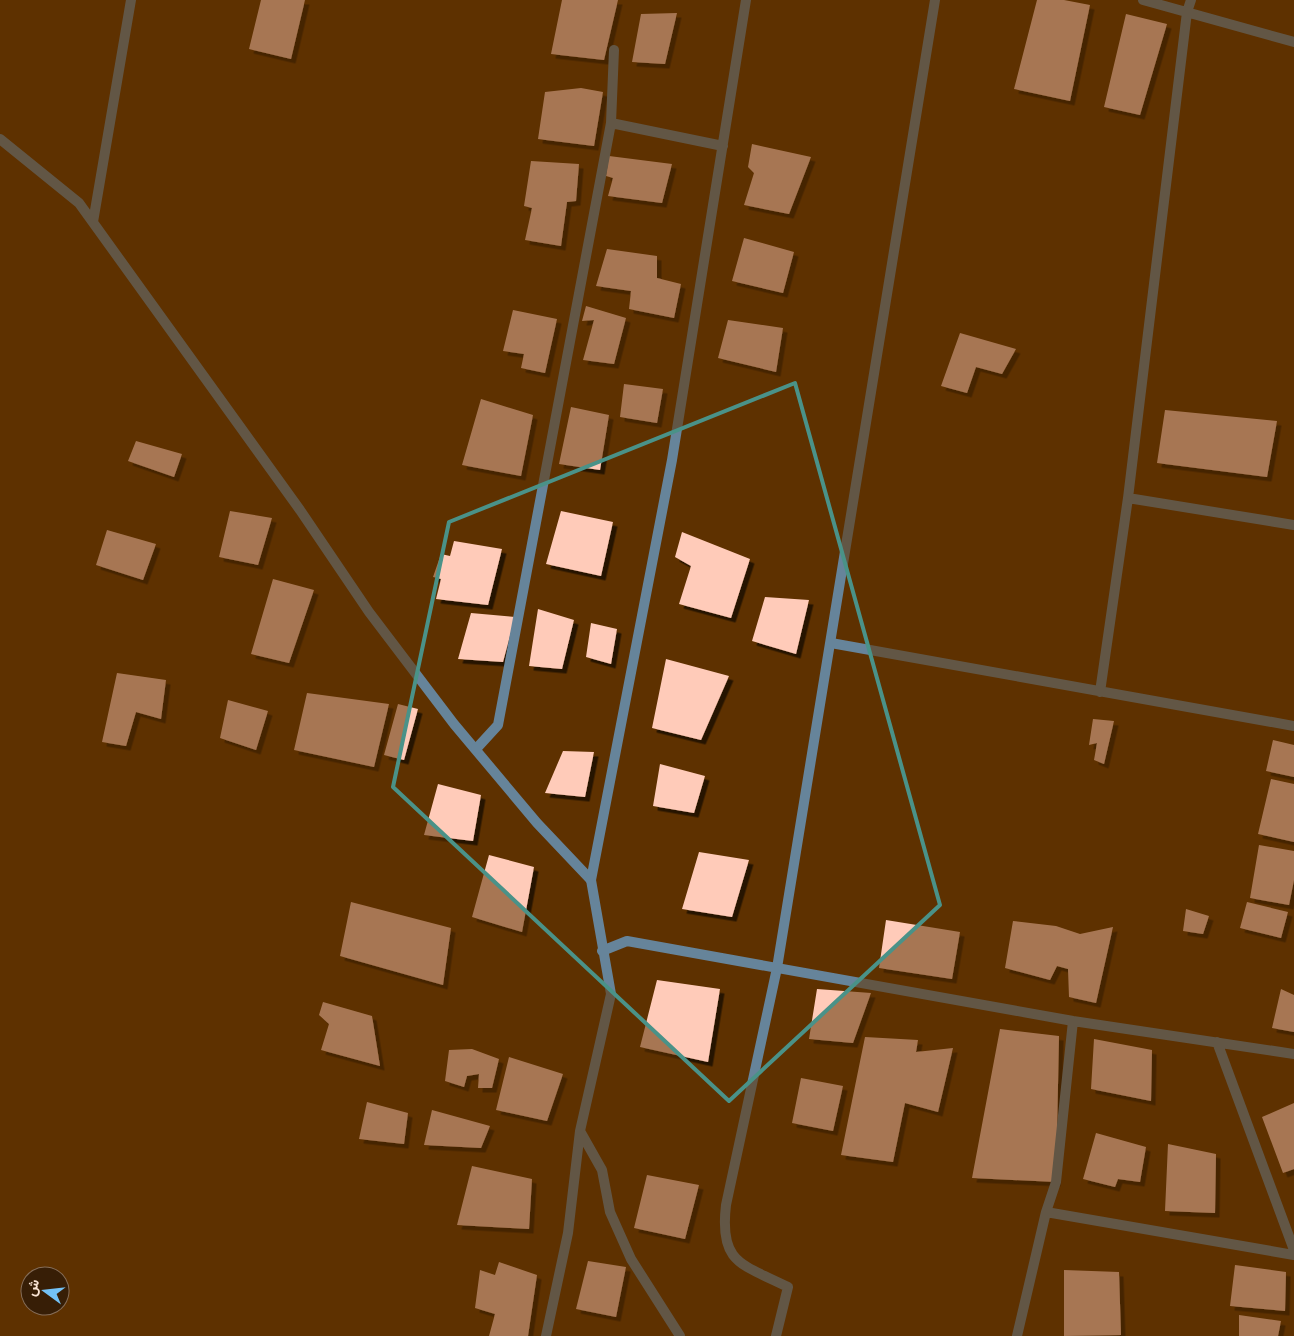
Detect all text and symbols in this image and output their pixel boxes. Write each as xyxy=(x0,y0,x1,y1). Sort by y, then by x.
north arrow xyxy=(20,1266,70,1316)
text: ش xyxy=(23,1277,43,1298)

